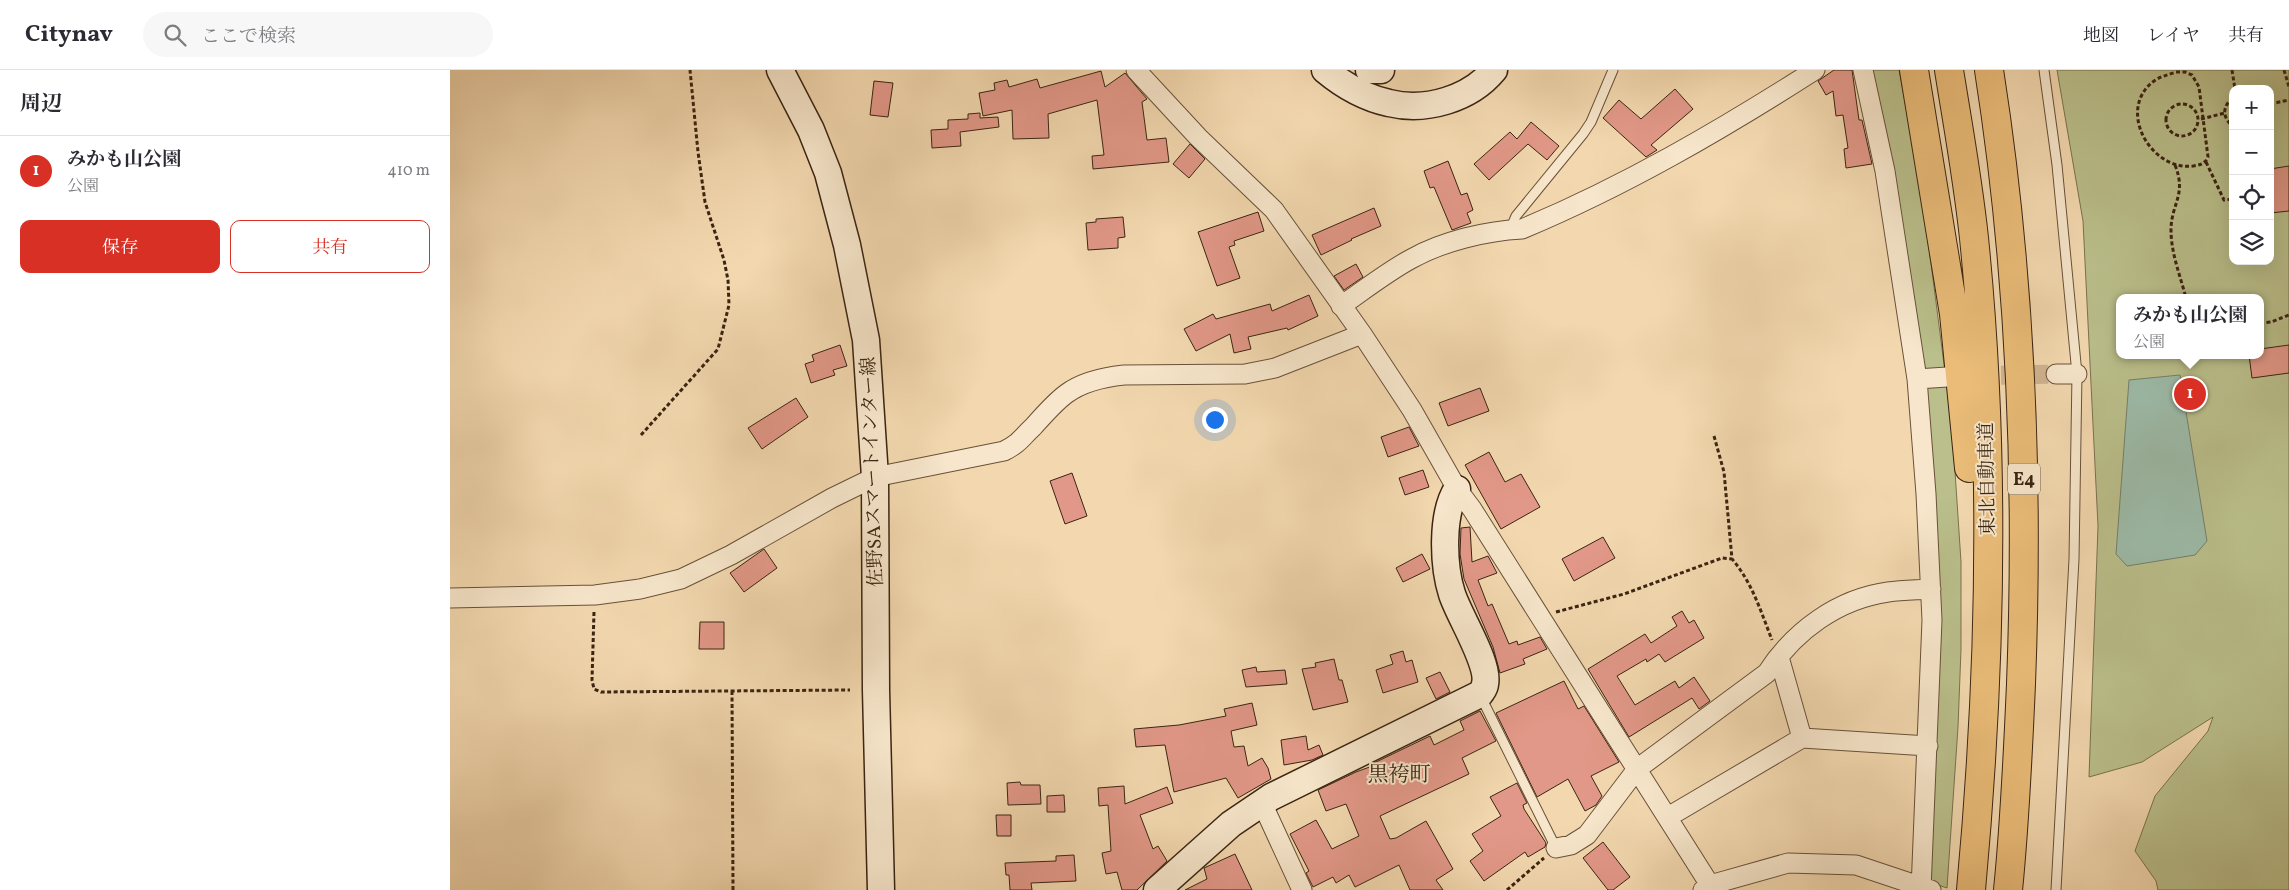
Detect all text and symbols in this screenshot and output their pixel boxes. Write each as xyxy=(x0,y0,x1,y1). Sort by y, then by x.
search box xyxy=(143,12,493,57)
text: Citynav xyxy=(25,18,113,52)
icon: search xyxy=(161,21,189,49)
text: ここで検索 xyxy=(201,24,296,50)
text: 地図 xyxy=(2083,24,2119,49)
text: レイヤ xyxy=(2147,24,2200,49)
text: 共有 xyxy=(2228,24,2264,49)
map controls xyxy=(2229,85,2274,265)
button: + xyxy=(2229,85,2274,130)
text: 周辺 xyxy=(20,90,62,119)
button: − xyxy=(2229,130,2274,175)
text: みかも山公園 xyxy=(67,147,181,173)
text: 1 xyxy=(33,160,39,182)
text: 410 m xyxy=(387,160,430,182)
button: locate xyxy=(2229,175,2274,220)
text: 公園 xyxy=(67,176,99,198)
button: 保存 xyxy=(20,220,220,273)
button: 共有 xyxy=(230,220,430,273)
button: layers xyxy=(2229,220,2274,265)
popup xyxy=(2116,294,2264,359)
text: みかも山公園 xyxy=(2133,303,2247,329)
text: 公園 xyxy=(2133,332,2165,354)
street label: 佐野SAスマートインター線 xyxy=(856,356,890,588)
pin: 1 xyxy=(2174,375,2206,413)
your location xyxy=(1202,407,1228,433)
street label: 東北自動車道 xyxy=(1974,422,2002,536)
road number: E4 xyxy=(2008,464,2040,494)
district label: 黒袴町 xyxy=(1368,761,1431,790)

